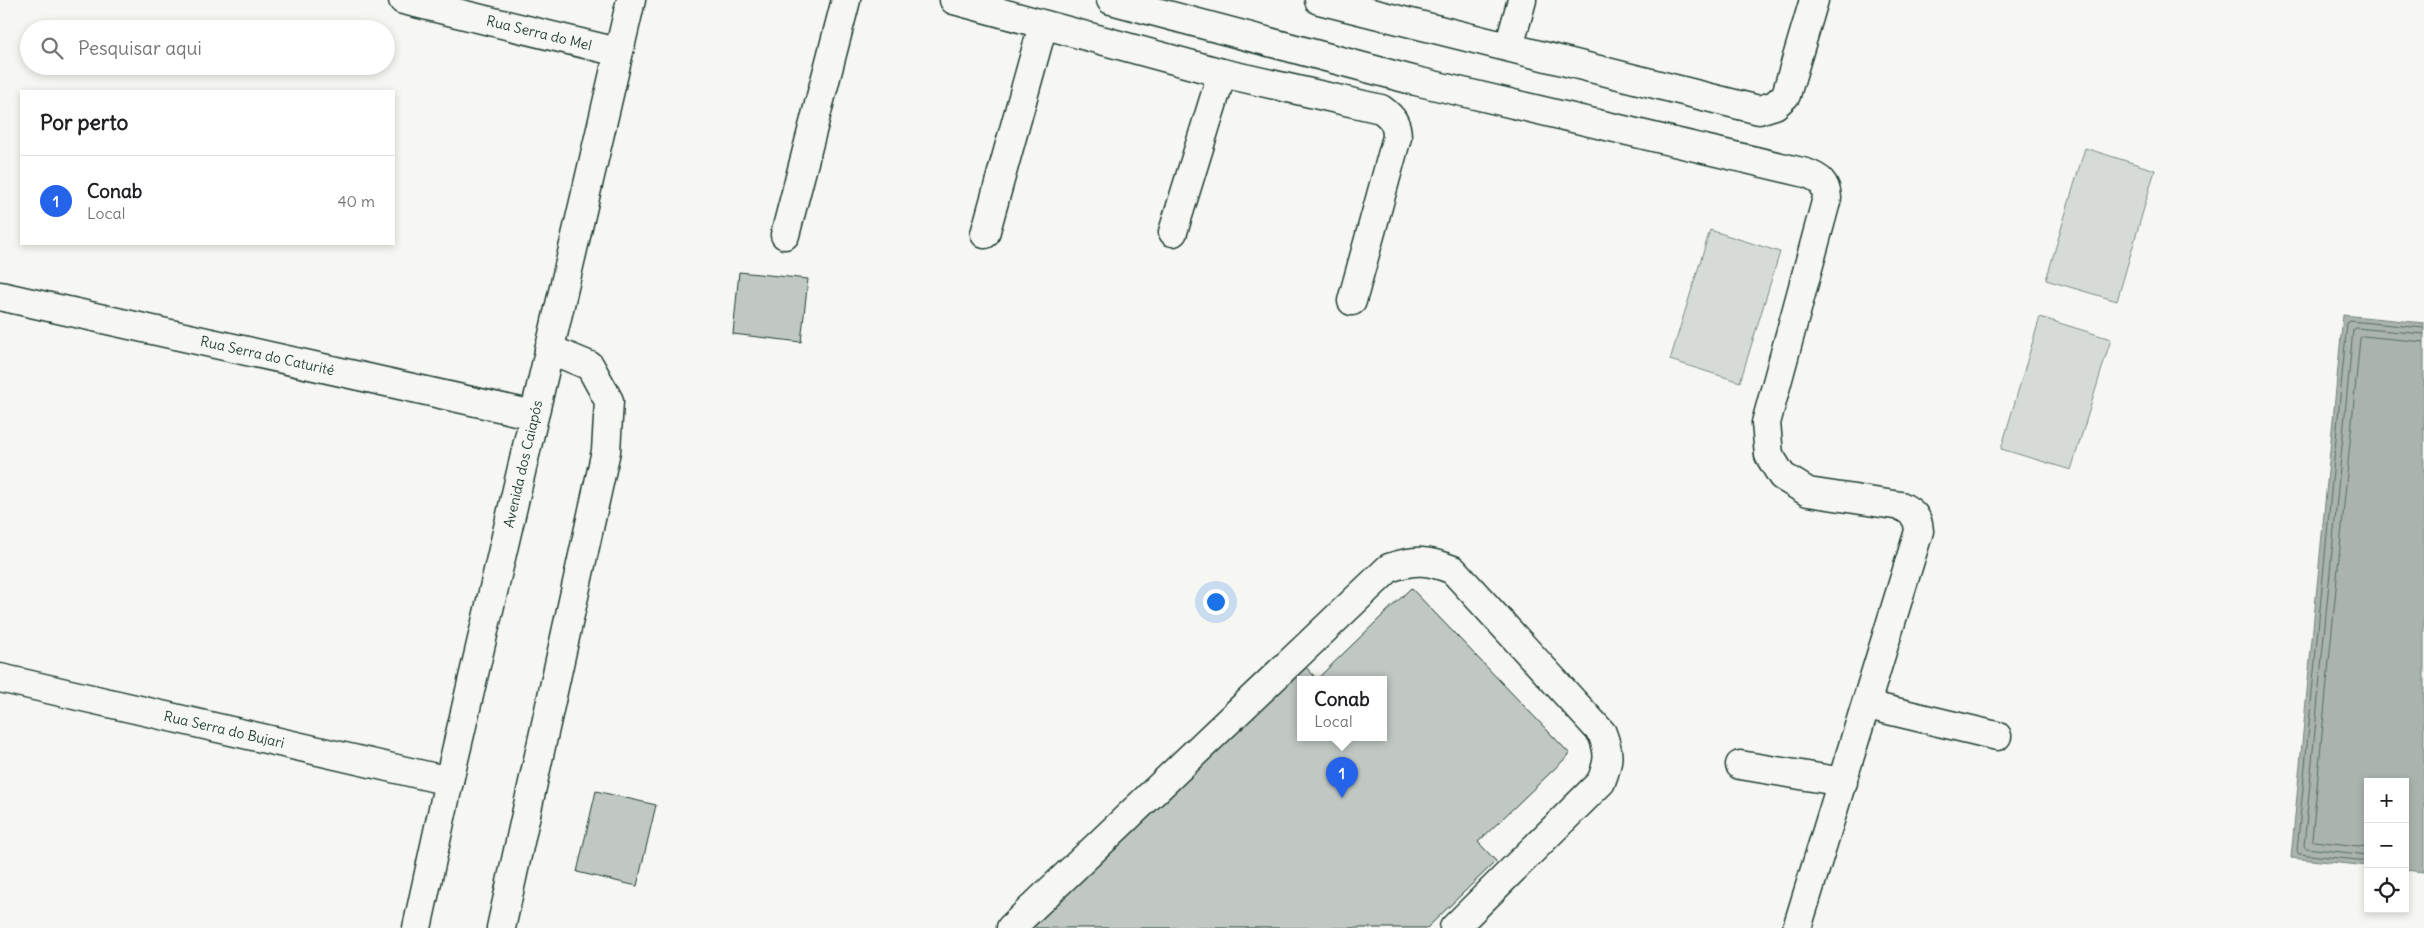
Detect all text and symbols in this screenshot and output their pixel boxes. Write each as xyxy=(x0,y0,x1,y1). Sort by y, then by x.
street label: Rua Serra do Mel xyxy=(485,12,594,54)
search box xyxy=(20,20,395,75)
icon: search xyxy=(38,34,66,62)
text: Pesquisar aqui xyxy=(78,36,202,60)
text: Por perto xyxy=(40,109,128,136)
text: Conab xyxy=(87,179,142,203)
text: 1 xyxy=(53,191,59,211)
text: 40 m xyxy=(337,191,375,211)
text: Local xyxy=(87,203,125,223)
street label: Rua Serra do Caturité xyxy=(199,332,336,379)
street label: Avenida dos Caiapós xyxy=(499,398,546,529)
your location xyxy=(1203,589,1229,615)
popup xyxy=(1297,676,1387,741)
text: Conab xyxy=(1314,687,1370,711)
street label: Rua Serra do Bujari xyxy=(162,707,286,752)
text: Local xyxy=(1314,711,1353,731)
pin: 1 xyxy=(1326,757,1358,798)
map controls xyxy=(2364,778,2409,913)
button: + xyxy=(2364,778,2409,823)
button: − xyxy=(2364,823,2409,868)
button: locate xyxy=(2364,868,2409,913)

